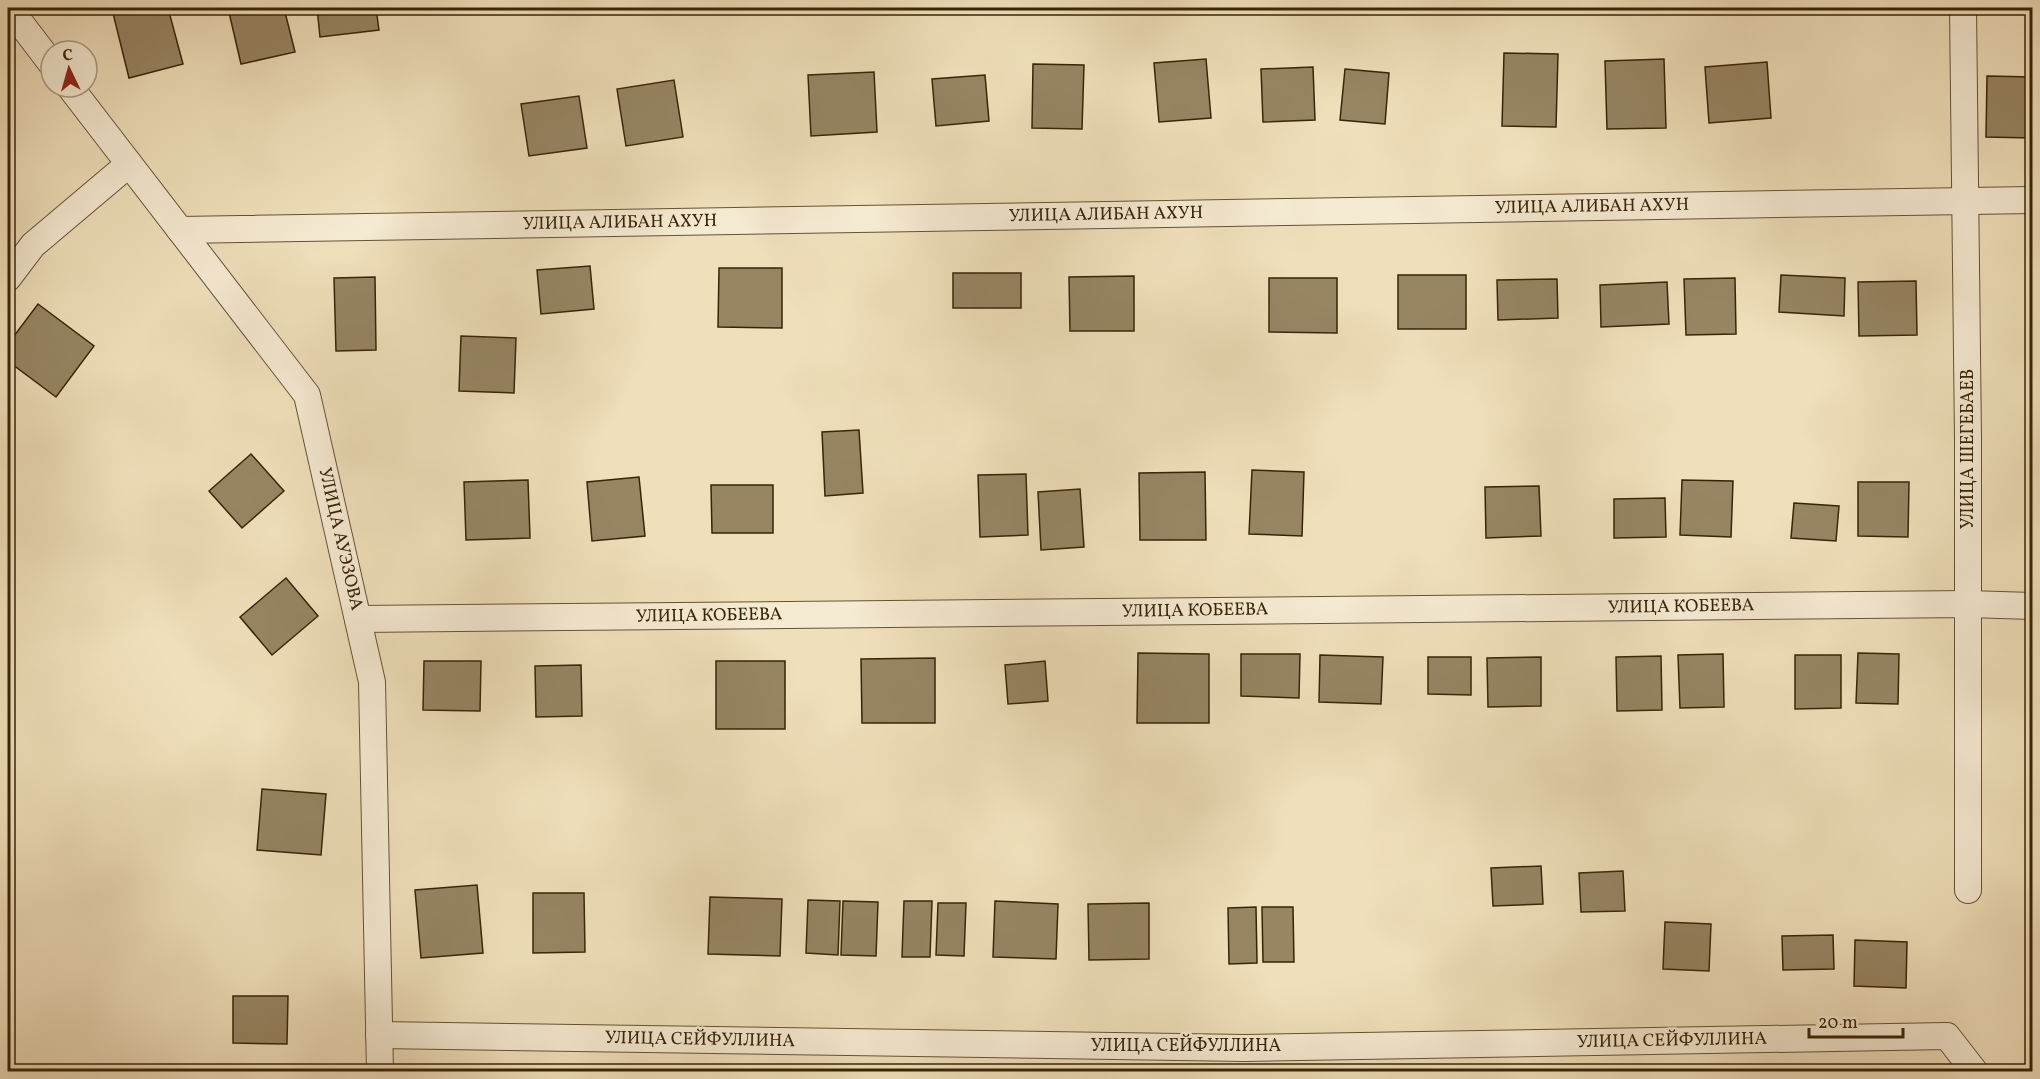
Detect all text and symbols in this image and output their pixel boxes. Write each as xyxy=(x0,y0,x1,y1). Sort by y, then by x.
north arrow xyxy=(39,39,99,99)
text: С xyxy=(62,45,74,67)
street label: УЛИЦА АЛИБАН АХУН xyxy=(1495,193,1689,221)
street label: УЛИЦА АЛИБАН АХУН xyxy=(1009,201,1203,229)
street label: УЛИЦА АЛИБАН АХУН xyxy=(523,209,717,237)
street label: УЛИЦА ШЕГЕБАЕВ xyxy=(1956,369,1981,529)
street label: УЛИЦА АУЭЗОВА xyxy=(311,465,369,613)
street label: УЛИЦА КОБЕЕВА xyxy=(1607,593,1755,621)
street label: УЛИЦА КОБЕЕВА xyxy=(1121,597,1269,625)
street label: УЛИЦА КОБЕЕВА xyxy=(635,602,783,630)
scale bar xyxy=(1809,1001,1904,1039)
text: 20 m xyxy=(1818,1011,1858,1036)
street label: УЛИЦА СЕЙФУЛЛИНА xyxy=(605,1026,796,1054)
street label: УЛИЦА СЕЙФУЛЛИНА xyxy=(1577,1027,1768,1055)
street label: УЛИЦА СЕЙФУЛЛИНА xyxy=(1091,1034,1281,1059)

